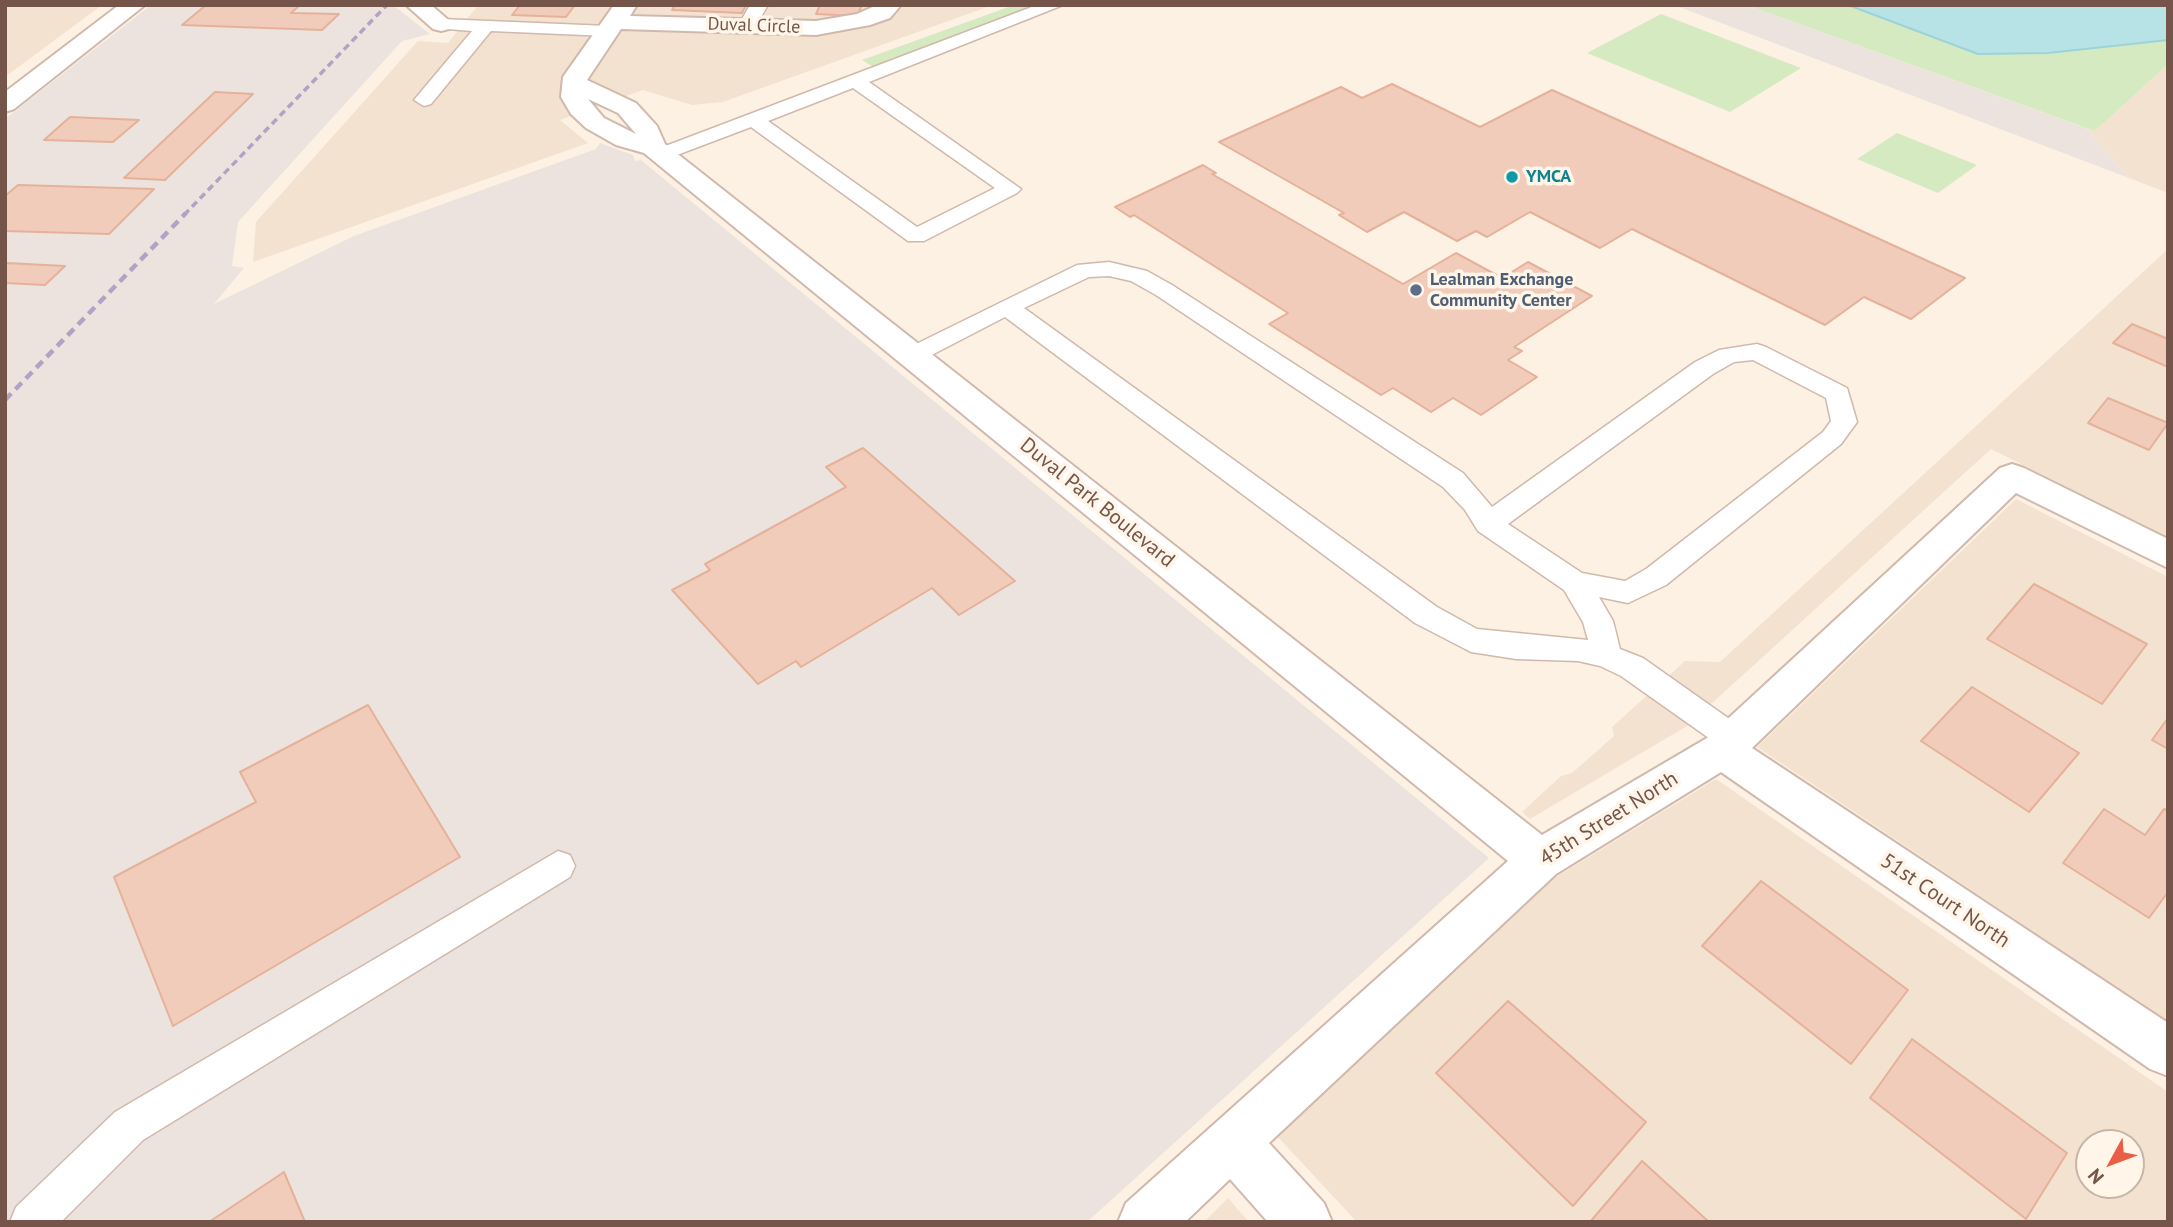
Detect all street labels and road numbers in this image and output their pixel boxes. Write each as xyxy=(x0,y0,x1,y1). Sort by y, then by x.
street label: Duval Circle xyxy=(707,14,801,38)
street label: Duval Park Boulevard xyxy=(1015,433,1179,573)
street label: 45th Street North xyxy=(1535,766,1683,872)
street label: 51st Court North xyxy=(1876,848,2014,954)

